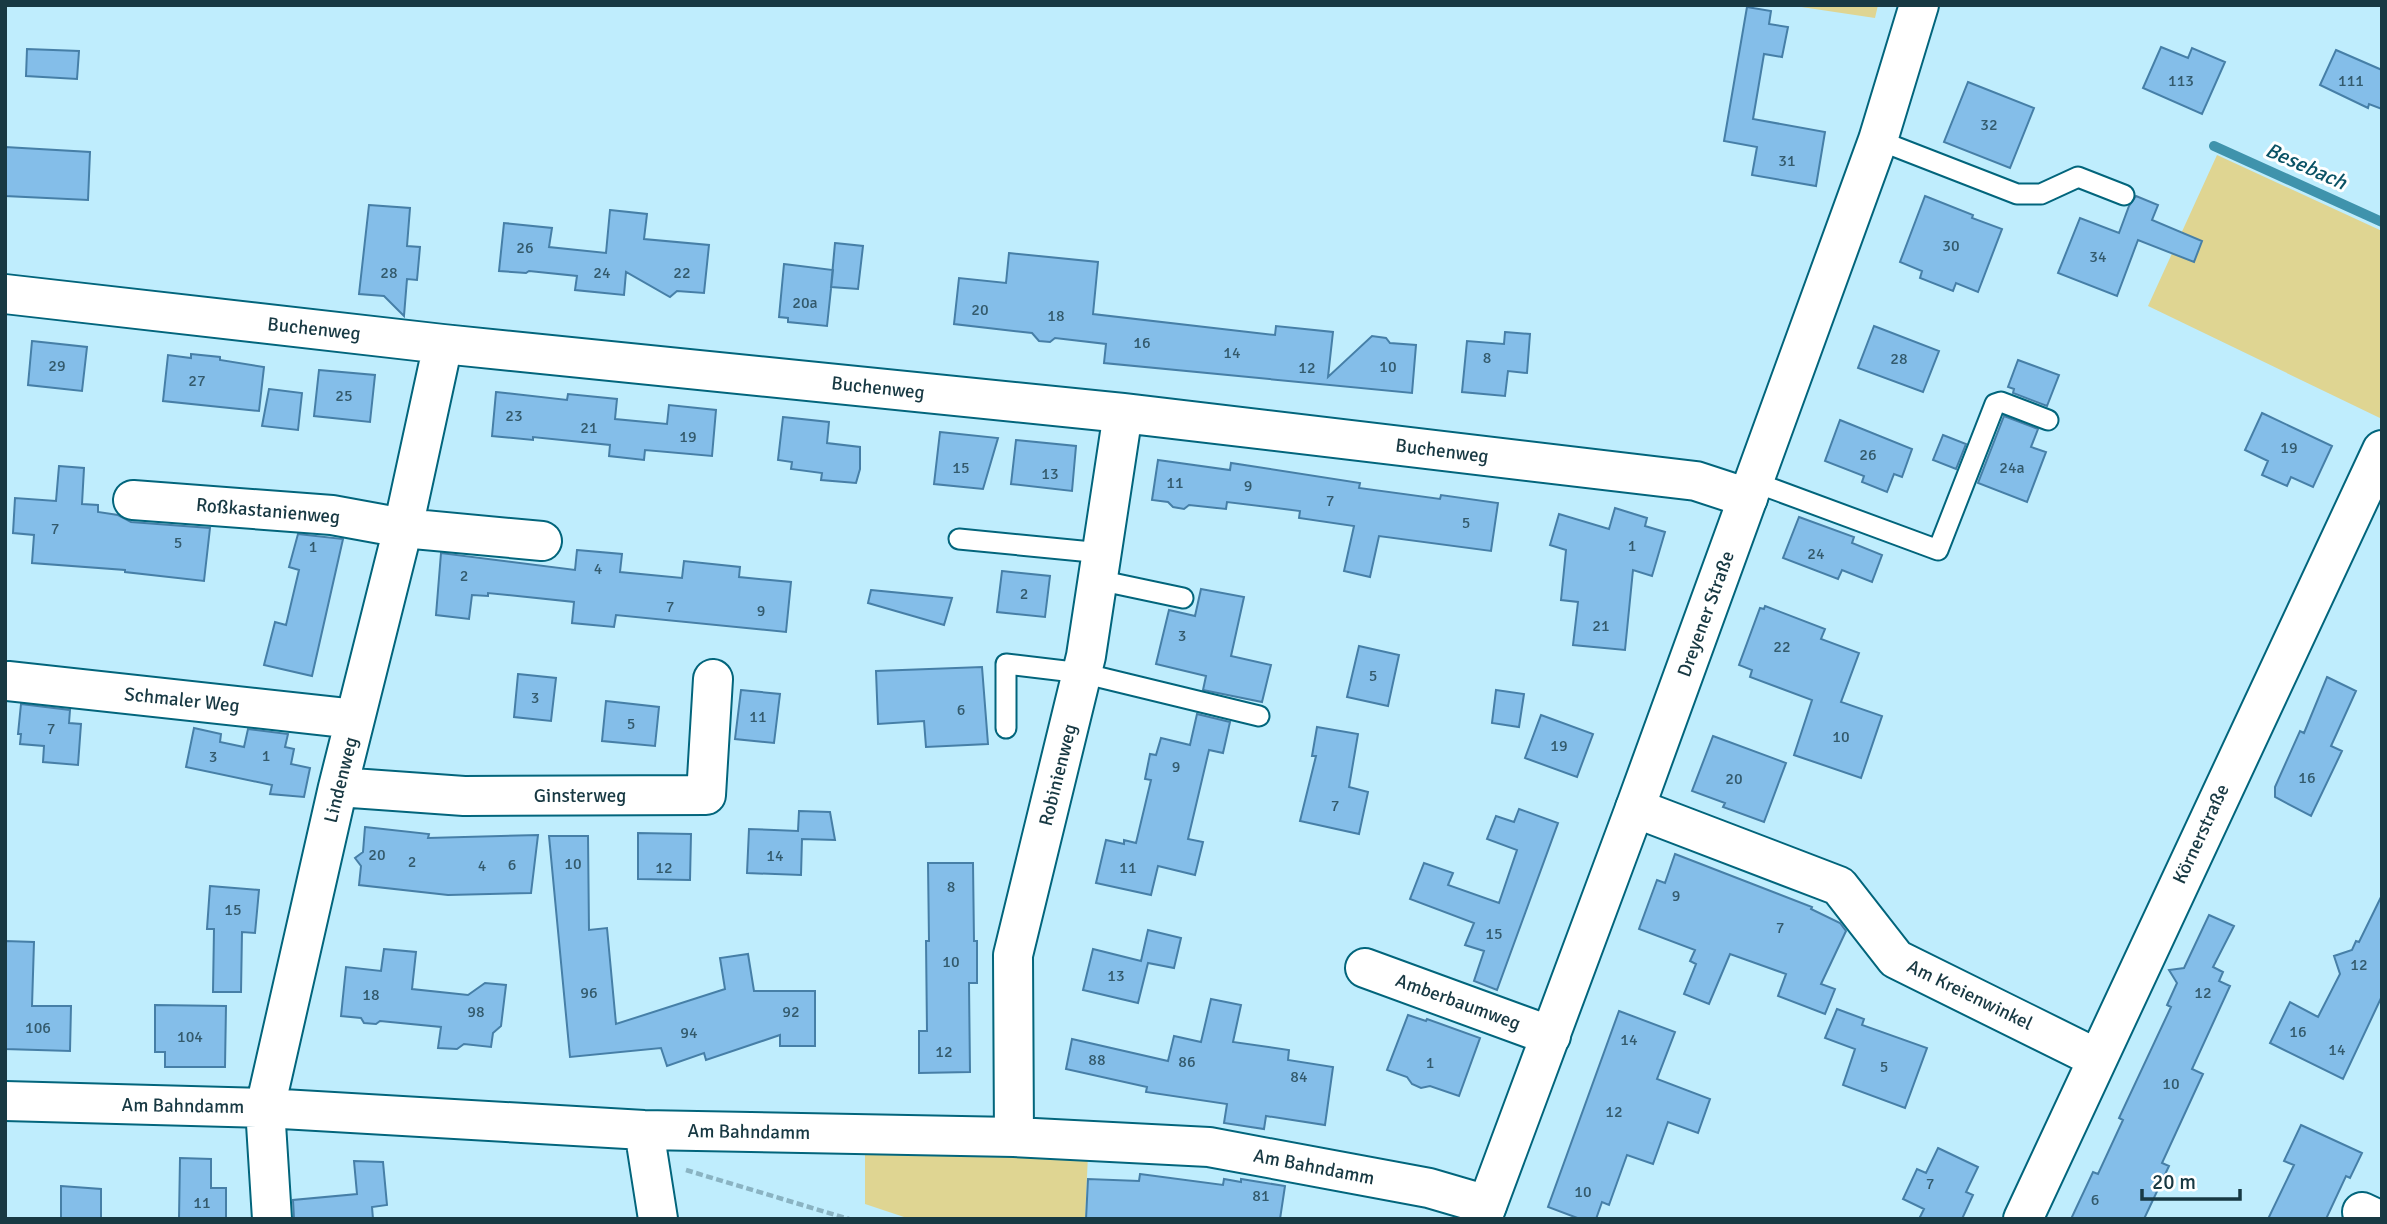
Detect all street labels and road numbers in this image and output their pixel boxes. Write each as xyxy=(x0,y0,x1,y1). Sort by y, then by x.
street label: Buchenweg xyxy=(266,312,362,346)
street label: Buchenweg xyxy=(830,371,926,405)
street label: Buchenweg xyxy=(1394,433,1490,469)
street label: Roßkastanienweg xyxy=(195,493,341,529)
street label: Dreyener Straße xyxy=(1672,548,1740,680)
street label: Schmaler Weg xyxy=(123,682,241,718)
street label: Robinienweg xyxy=(1034,721,1082,829)
street label: Lindenweg xyxy=(319,735,363,825)
street label: Körnerstraße xyxy=(2167,780,2235,888)
street label: Ginsterweg xyxy=(534,784,626,808)
street label: Am Kreienwinkel xyxy=(1903,954,2037,1036)
street label: Amberbaumweg xyxy=(1392,968,1524,1036)
street label: Am Bahndamm xyxy=(121,1093,245,1119)
street label: Am Bahndamm xyxy=(687,1119,811,1145)
street label: Am Bahndamm xyxy=(1251,1144,1377,1190)

